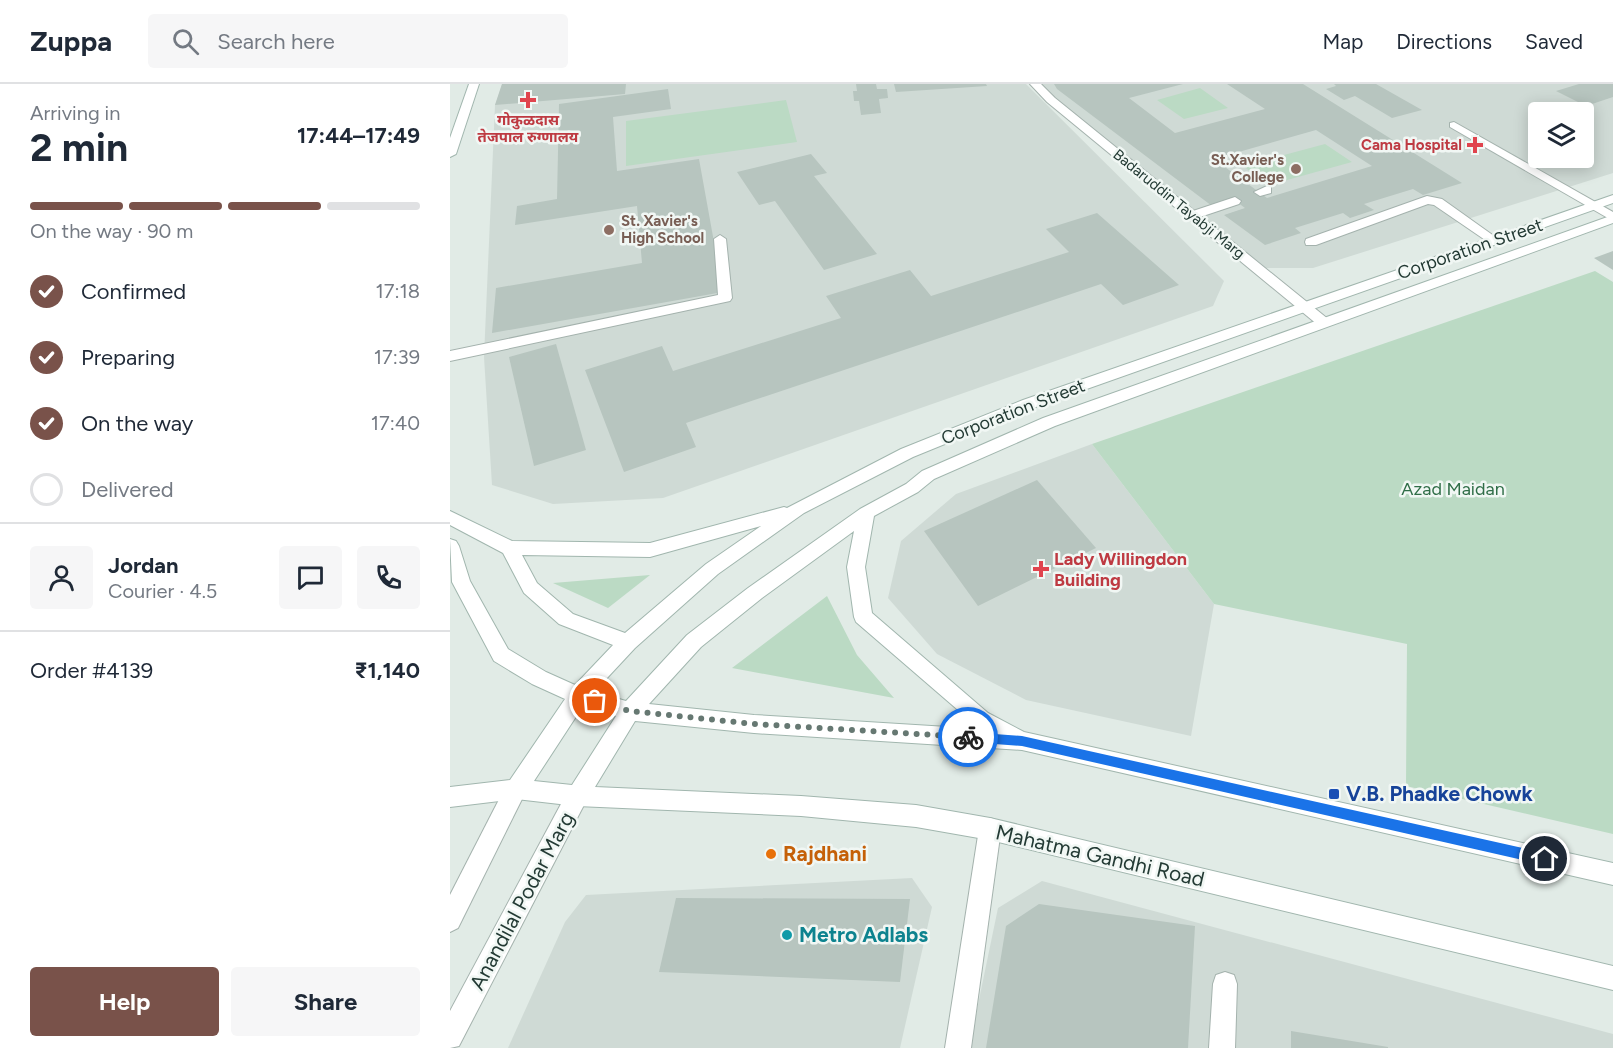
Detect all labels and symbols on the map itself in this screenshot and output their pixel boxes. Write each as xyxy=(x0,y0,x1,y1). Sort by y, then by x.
marker: गोकुळदास तेजपाल रुग्णालय xyxy=(519,91,537,109)
place label: गोकुळदास तेजपाल रुग्णालय xyxy=(478,111,579,146)
place label: Cama Hospital xyxy=(1361,136,1462,154)
marker: Cama Hospital xyxy=(1466,136,1484,154)
street label: Badaruddin Tayabji Marg xyxy=(1109,145,1249,263)
place label: St.Xavier's College xyxy=(1211,151,1285,186)
marker: St.Xavier's College xyxy=(1289,162,1303,176)
place label: St. Xavier's High School xyxy=(621,212,704,247)
street label: Corporation Street xyxy=(1394,214,1546,284)
marker: St. Xavier's High School xyxy=(602,223,616,237)
street label: Corporation Street xyxy=(938,374,1088,450)
park label: Azad Maidan xyxy=(1401,478,1505,500)
place label: Lady Willingdon Building xyxy=(1054,548,1187,591)
marker: Lady Willingdon Building xyxy=(1032,560,1050,578)
pin xyxy=(569,675,620,726)
courier xyxy=(938,707,998,767)
place label: V.B. Phadke Chowk xyxy=(1346,781,1534,806)
marker: V.B. Phadke Chowk xyxy=(1327,787,1341,801)
street label: Anandilal Podar Marg xyxy=(464,807,579,994)
street label: Mahatma Gandhi Road xyxy=(993,819,1207,892)
pin xyxy=(1519,833,1570,884)
place label: Rajdhani xyxy=(783,841,867,866)
marker: Rajdhani xyxy=(764,847,778,861)
place label: Metro Adlabs xyxy=(799,922,928,947)
marker: Metro Adlabs xyxy=(780,928,794,942)

